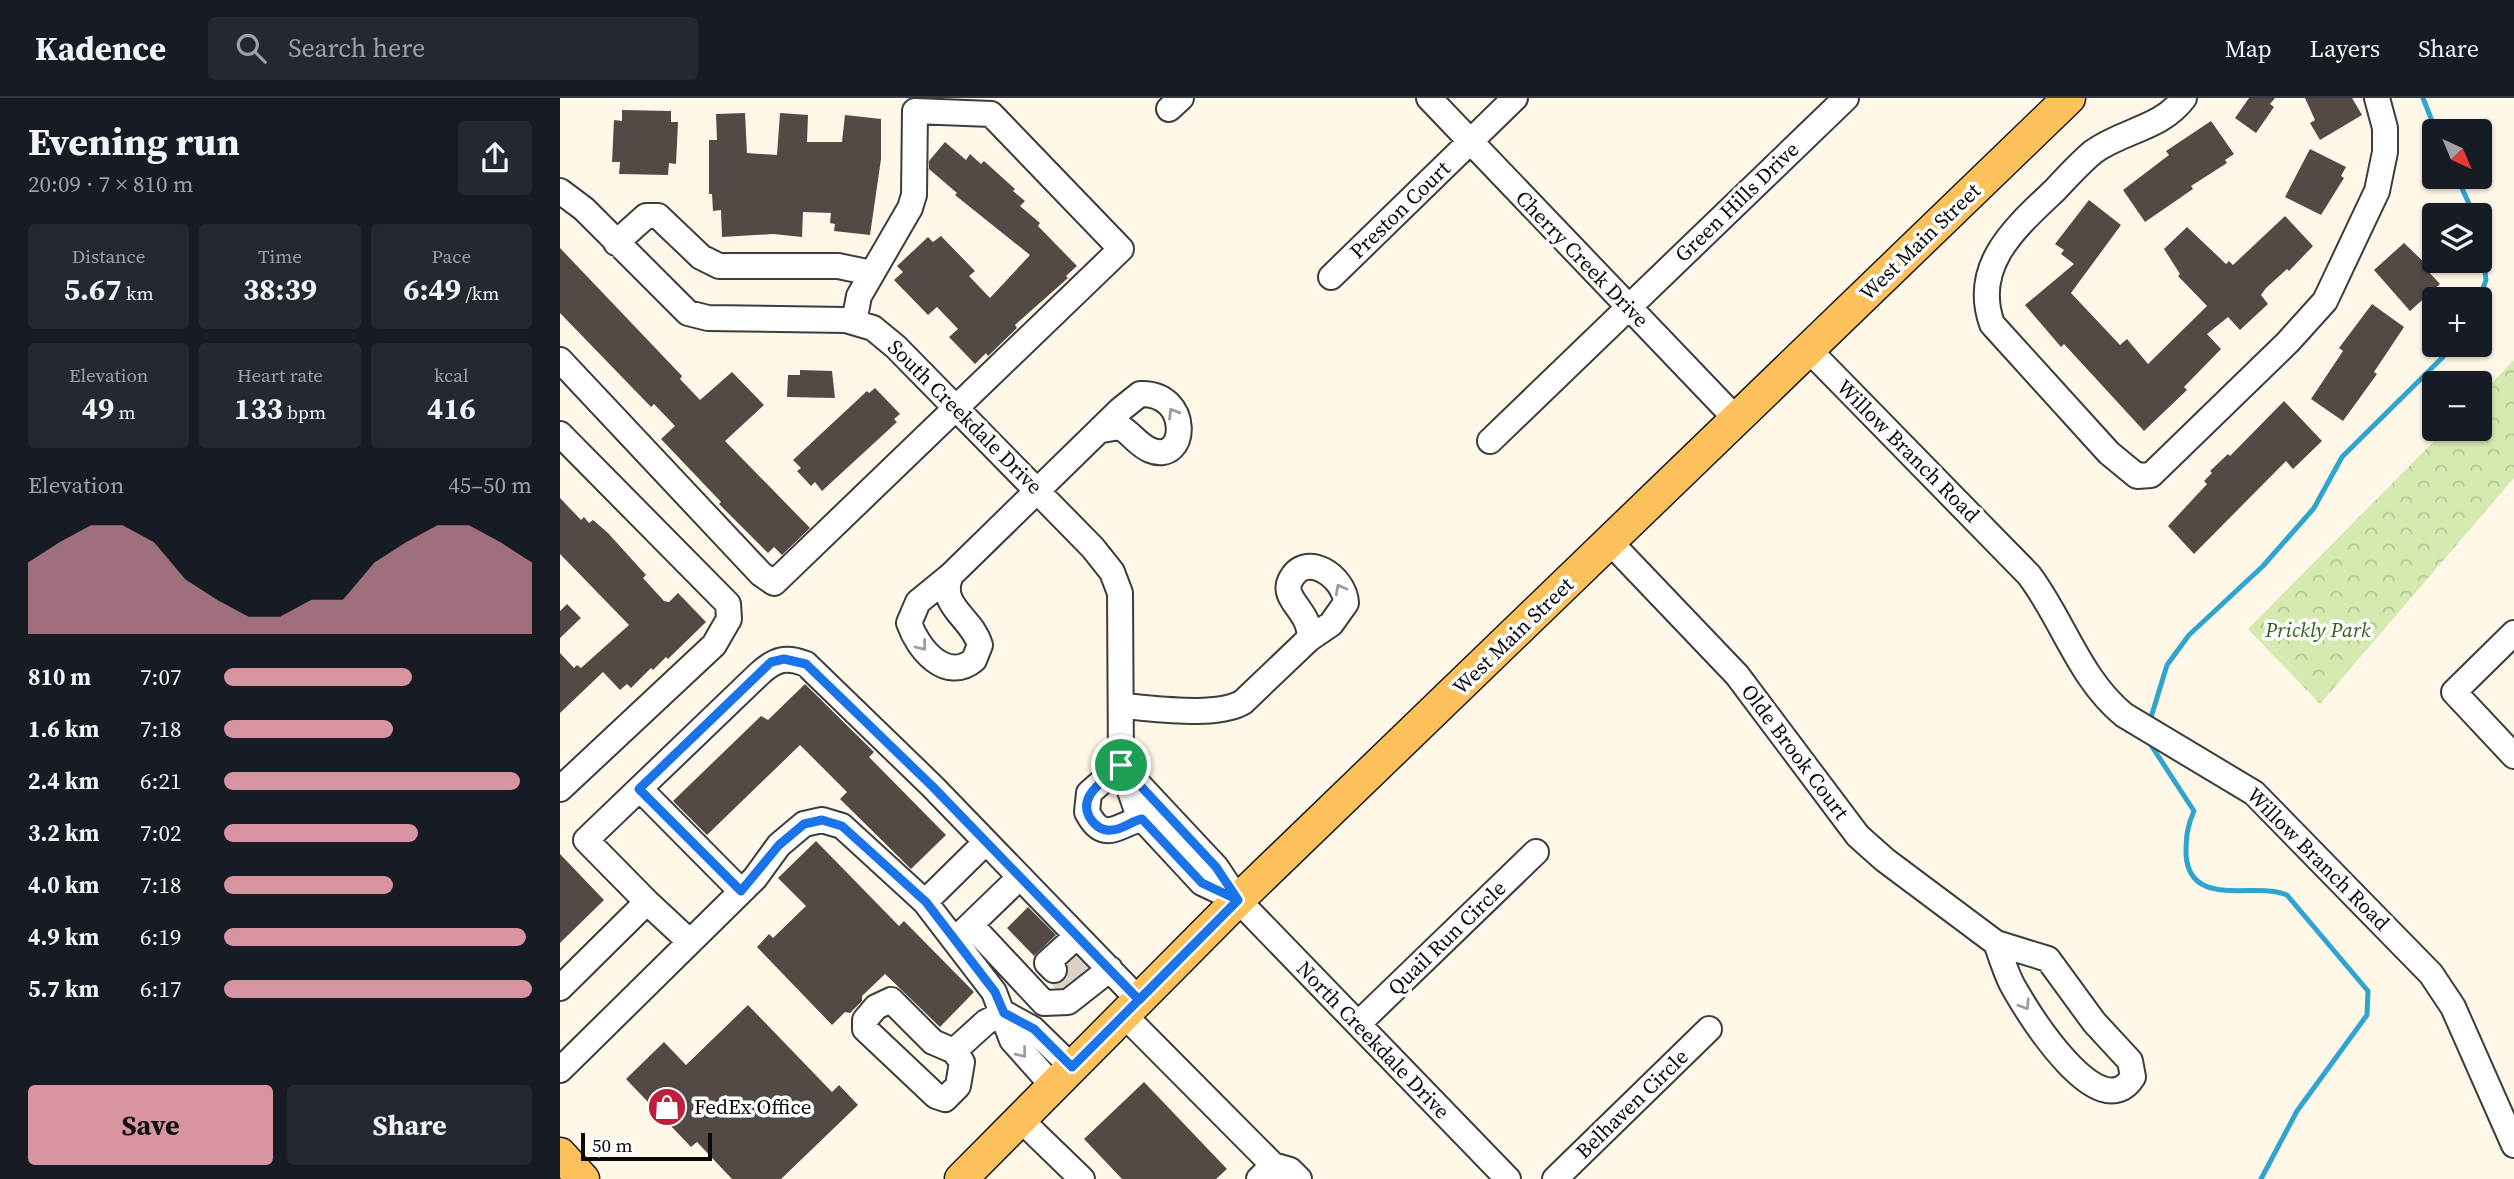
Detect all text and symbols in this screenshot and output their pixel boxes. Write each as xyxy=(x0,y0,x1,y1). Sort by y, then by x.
search box xyxy=(208,17,698,80)
text: Kadence xyxy=(35,26,166,71)
icon: search xyxy=(232,29,270,67)
text: Search here xyxy=(288,30,425,66)
text: Map xyxy=(2225,32,2272,65)
text: Layers xyxy=(2310,32,2380,65)
text: Share xyxy=(2418,32,2479,65)
text: Evening run xyxy=(28,116,240,168)
north arrow xyxy=(2422,119,2492,189)
map controls xyxy=(2422,119,2492,441)
button: share xyxy=(458,121,532,195)
street label: Green Hills Drive xyxy=(1668,135,1805,268)
street label: Preston Court xyxy=(1343,154,1456,265)
text: 20:09 · 7 × 810 m xyxy=(28,168,194,200)
street label: West Main Street xyxy=(1853,176,1987,307)
street label: Cherry Creek Drive xyxy=(1509,184,1655,334)
button: layers xyxy=(2422,203,2492,273)
text: Distance xyxy=(72,243,145,269)
text: Time xyxy=(258,243,302,269)
text: Pace xyxy=(431,243,471,269)
text: 5.67 xyxy=(64,269,122,310)
text: 38:39 xyxy=(243,269,317,310)
text: 6:49 xyxy=(403,269,461,310)
text: km xyxy=(122,280,154,306)
text: /km xyxy=(461,280,499,306)
button: + xyxy=(2422,287,2492,357)
street label: South Creekdale Drive xyxy=(882,333,1049,500)
text: Elevation xyxy=(69,362,148,388)
text: Heart rate xyxy=(237,362,323,388)
text: kcal xyxy=(434,362,469,388)
button: − xyxy=(2422,371,2492,441)
street label: Willow Branch Road xyxy=(1830,373,1986,529)
text: 49 xyxy=(82,388,114,429)
text: 133 xyxy=(234,388,283,429)
text: 416 xyxy=(427,388,476,429)
text: m xyxy=(114,399,136,425)
text: bpm xyxy=(283,399,326,425)
one-way arrow xyxy=(1169,408,1182,421)
text: Elevation xyxy=(28,469,124,501)
text: 45–50 m xyxy=(448,469,532,501)
street label: West Main Street xyxy=(1446,570,1580,701)
one-way arrow xyxy=(1335,583,1349,596)
park label: Prickly Park xyxy=(2264,615,2371,644)
one-way arrow xyxy=(914,638,927,651)
text: 810 m xyxy=(28,661,91,693)
text: 7:07 xyxy=(140,661,181,693)
street label: Olde Brook Court xyxy=(1735,678,1856,826)
text: 1.6 km xyxy=(28,713,99,745)
text: 7:18 xyxy=(140,713,181,745)
pin xyxy=(1091,735,1151,795)
icon: arrive xyxy=(1102,746,1140,784)
text: 2.4 km xyxy=(28,765,99,797)
text: 6:21 xyxy=(140,765,181,797)
street label: Willow Branch Road xyxy=(2240,781,2396,937)
text: 3.2 km xyxy=(28,817,99,849)
text: 7:02 xyxy=(140,817,181,849)
text: 4.0 km xyxy=(28,869,99,901)
text: 7:18 xyxy=(140,869,181,901)
street label: Quail Run Circle xyxy=(1381,874,1512,1001)
text: 4.9 km xyxy=(28,921,99,953)
text: 6:19 xyxy=(140,921,181,953)
street label: North Creekdale Drive xyxy=(1290,954,1457,1125)
text: 5.7 km xyxy=(28,973,99,1005)
text: 6:17 xyxy=(140,973,181,1005)
one-way arrow xyxy=(2016,997,2029,1010)
street label: Belhaven Circle xyxy=(1569,1042,1694,1165)
one-way arrow xyxy=(1014,1045,1026,1058)
button: Save xyxy=(28,1085,273,1165)
button: Share xyxy=(287,1085,532,1165)
shop icon: FedEx Office xyxy=(646,1086,688,1128)
place label: FedEx Office xyxy=(694,1092,811,1121)
scale bar xyxy=(581,1130,712,1162)
text: 50 m xyxy=(592,1132,633,1158)

